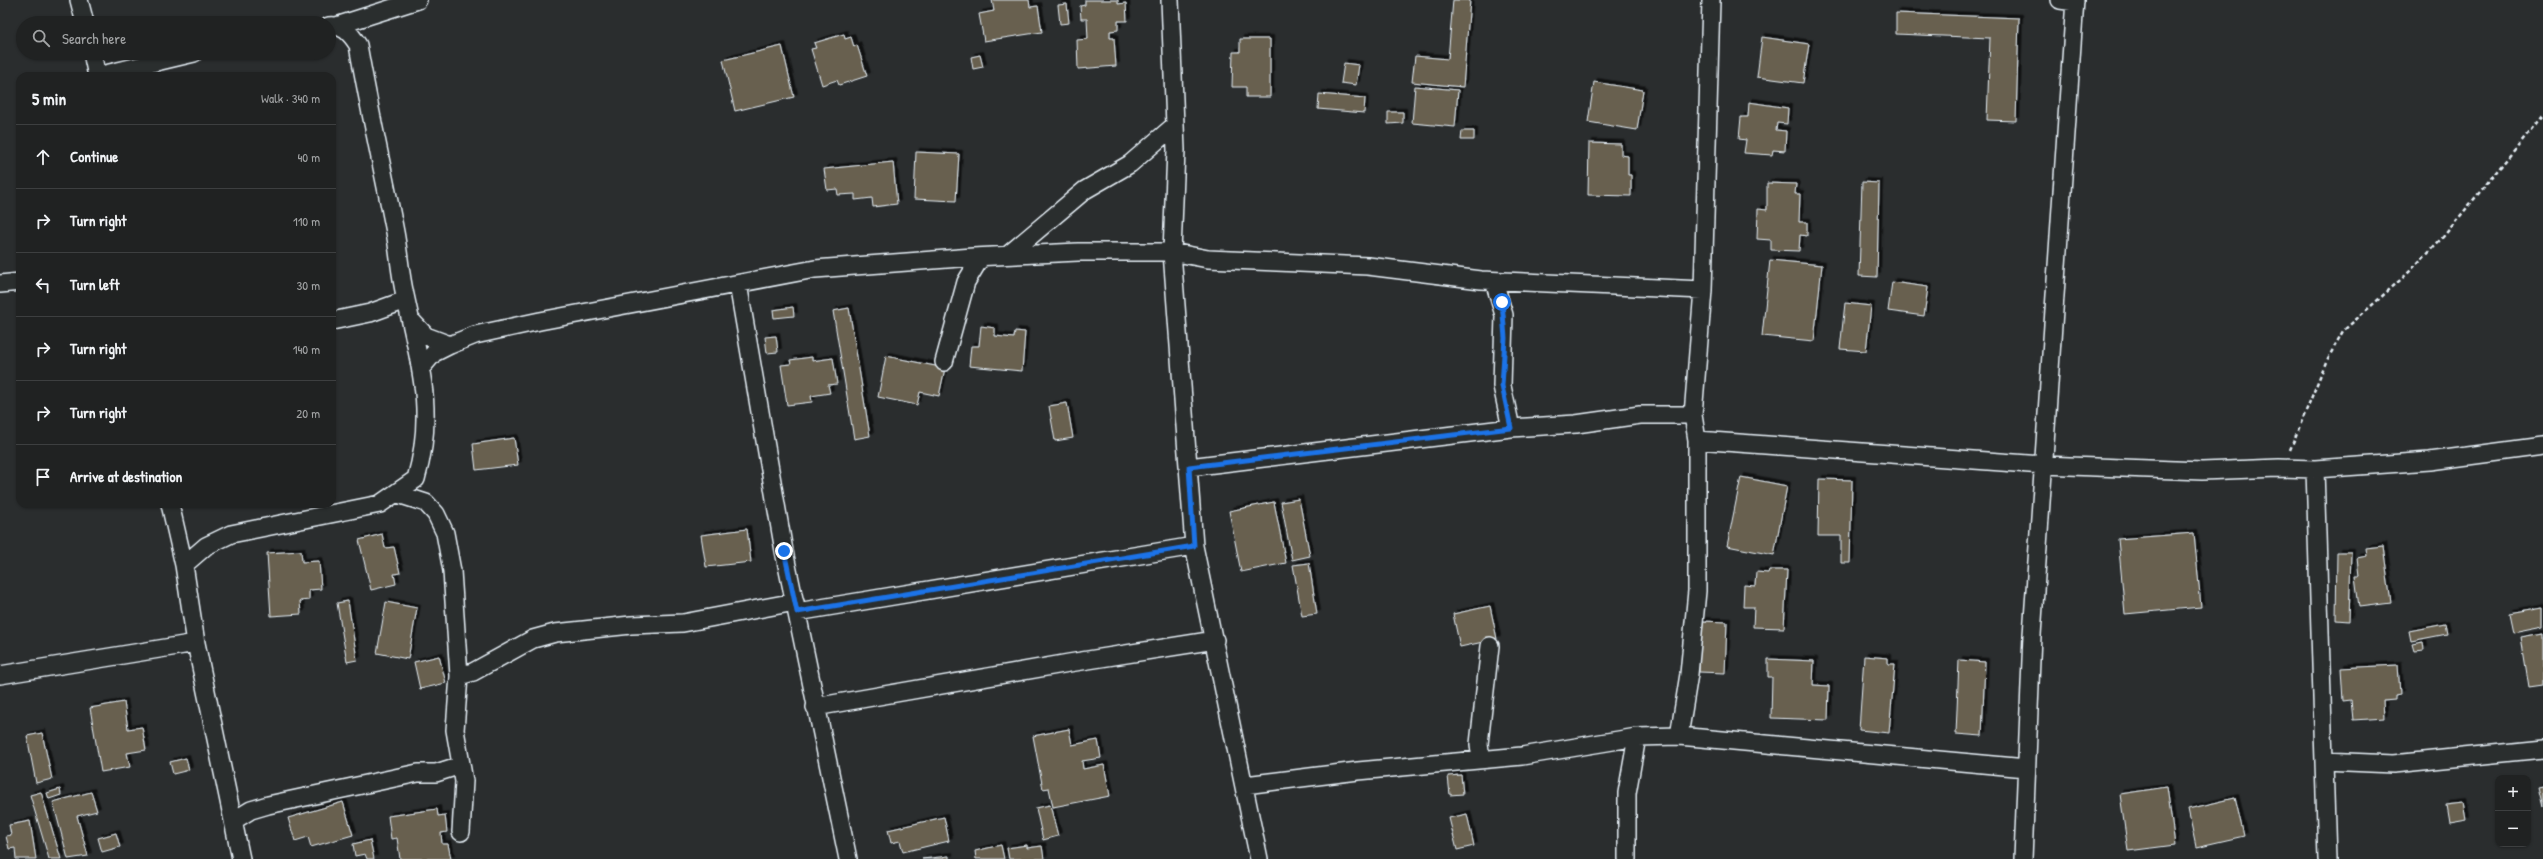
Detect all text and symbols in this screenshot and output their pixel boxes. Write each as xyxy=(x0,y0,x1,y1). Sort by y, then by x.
search box xyxy=(16,16,336,60)
icon: search xyxy=(30,27,52,49)
text: Search here xyxy=(62,28,126,49)
text: 5 min xyxy=(32,87,66,110)
text: Walk · 340 m xyxy=(261,89,320,107)
icon: ahead xyxy=(32,146,54,168)
text: Continue xyxy=(70,146,118,167)
text: 40 m xyxy=(297,148,320,166)
icon: right xyxy=(32,210,54,232)
text: Turn right xyxy=(70,210,126,231)
text: 110 m xyxy=(293,212,320,230)
icon: left xyxy=(32,274,54,296)
text: Turn left xyxy=(70,274,120,295)
text: 30 m xyxy=(297,276,320,294)
route start xyxy=(1493,293,1511,311)
icon: right xyxy=(32,338,54,360)
text: Turn right xyxy=(70,338,126,359)
text: 140 m xyxy=(293,340,320,358)
icon: right xyxy=(32,402,54,424)
text: Turn right xyxy=(70,402,126,423)
text: 20 m xyxy=(296,404,320,422)
icon: arrive xyxy=(32,466,54,488)
text: Arrive at destination xyxy=(70,466,182,487)
route end xyxy=(775,542,793,560)
map controls xyxy=(2495,775,2531,847)
button: + xyxy=(2495,775,2531,811)
button: − xyxy=(2495,811,2531,847)

